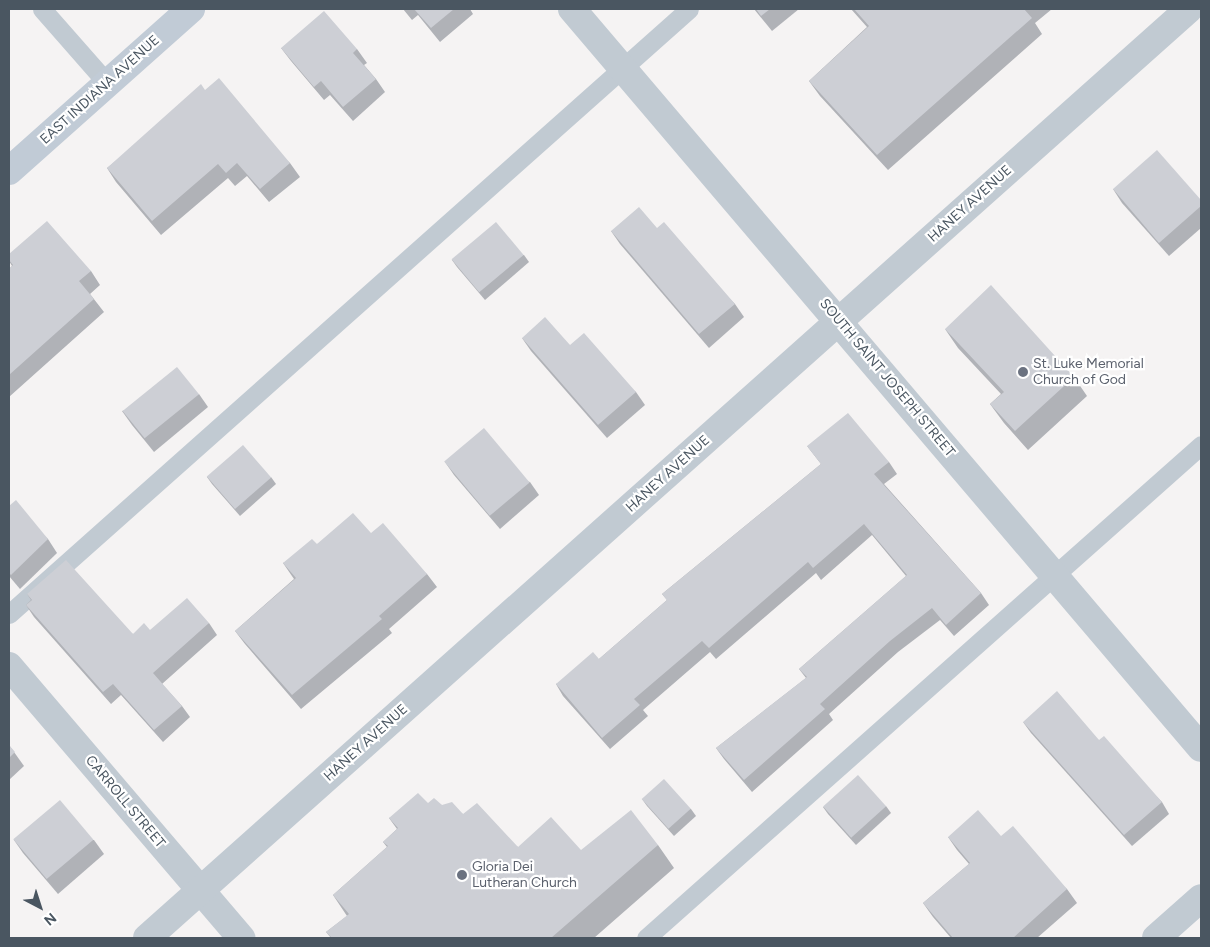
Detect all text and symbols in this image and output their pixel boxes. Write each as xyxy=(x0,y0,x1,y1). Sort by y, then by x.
street label: EAST INDIANA AVENUE xyxy=(37,32,163,148)
street label: HANEY AVENUE xyxy=(925,162,1015,246)
street label: SOUTH SAINT JOSEPH STREET xyxy=(816,296,958,460)
place label: St. Luke Memorial Church of God xyxy=(1033,356,1144,388)
marker: St. Luke Memorial Church of God xyxy=(1017,366,1029,378)
street label: HANEY AVENUE xyxy=(623,432,713,516)
street label: HANEY AVENUE xyxy=(321,701,411,785)
street label: CARROLL STREET xyxy=(81,752,169,852)
place label: Gloria Dei Lutheran Church xyxy=(472,859,577,892)
marker: Gloria Dei Lutheran Church xyxy=(456,869,468,881)
north arrow xyxy=(15,882,65,932)
text: N xyxy=(40,909,60,929)

